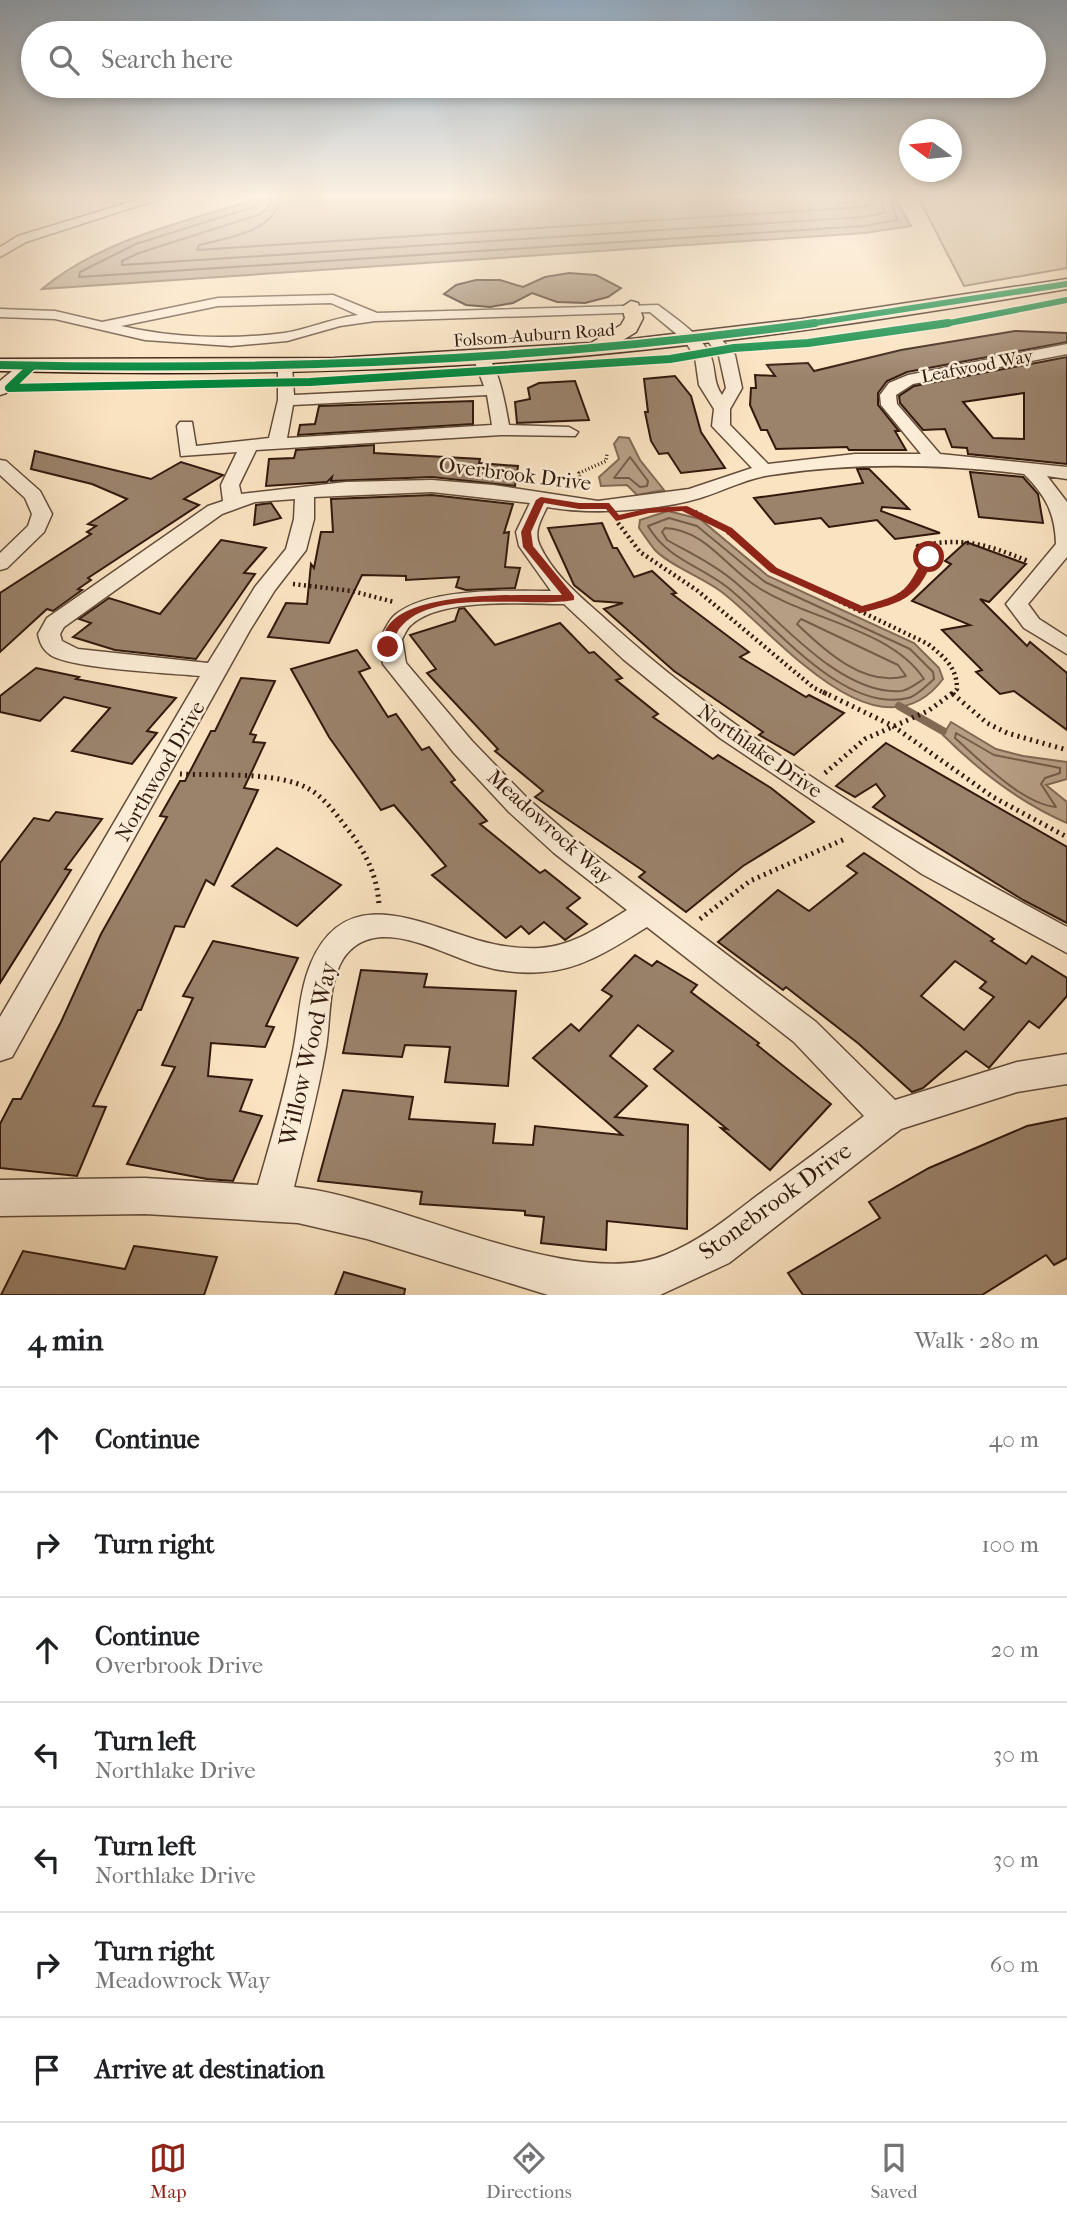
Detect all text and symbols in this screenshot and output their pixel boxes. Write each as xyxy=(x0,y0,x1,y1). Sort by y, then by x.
search box xyxy=(21,21,1046,98)
icon: search xyxy=(45,41,83,79)
text: Search here xyxy=(101,44,233,75)
north arrow xyxy=(899,119,962,182)
street label: Folsom-Auburn Road xyxy=(453,319,616,352)
street label: Leafwood Way xyxy=(919,345,1036,388)
street label: Overbrook Drive xyxy=(437,453,593,495)
route start xyxy=(913,541,944,572)
route end xyxy=(372,631,403,662)
street label: Northwood Drive xyxy=(110,697,210,845)
street label: Northlake Drive xyxy=(693,699,827,803)
street label: Meadowrock Way xyxy=(482,765,618,890)
street label: Willow Wood Way xyxy=(273,958,343,1150)
street label: Stonebrook Drive xyxy=(693,1136,857,1266)
text: 4 min xyxy=(28,1323,103,1358)
text: Walk · 280 m xyxy=(915,1327,1039,1354)
icon: ahead xyxy=(28,1421,66,1459)
text: Continue xyxy=(95,1424,200,1455)
text: 40 m xyxy=(989,1426,1039,1453)
icon: right xyxy=(28,1526,66,1564)
text: Turn right xyxy=(95,1529,215,1560)
text: 100 m xyxy=(981,1531,1039,1558)
text: Continue xyxy=(95,1621,200,1652)
icon: ahead xyxy=(28,1631,66,1669)
text: 20 m xyxy=(990,1636,1039,1663)
text: Overbrook Drive xyxy=(95,1652,263,1679)
text: Turn left xyxy=(95,1726,196,1757)
icon: left xyxy=(28,1736,66,1774)
text: 30 m xyxy=(993,1741,1039,1768)
text: Northlake Drive xyxy=(95,1757,256,1784)
text: Turn left xyxy=(95,1831,196,1862)
icon: left xyxy=(28,1841,66,1879)
text: 30 m xyxy=(993,1846,1039,1873)
text: Northlake Drive xyxy=(95,1862,256,1889)
text: Turn right xyxy=(95,1936,215,1967)
icon: right xyxy=(28,1946,66,1984)
text: 60 m xyxy=(990,1951,1039,1978)
text: Meadowrock Way xyxy=(95,1967,270,1994)
icon: arrive xyxy=(28,2051,66,2089)
text: Arrive at destination xyxy=(95,2054,325,2085)
tab: Map xyxy=(149,2139,187,2203)
tab: Directions xyxy=(486,2139,572,2203)
tab: Saved xyxy=(870,2139,918,2203)

